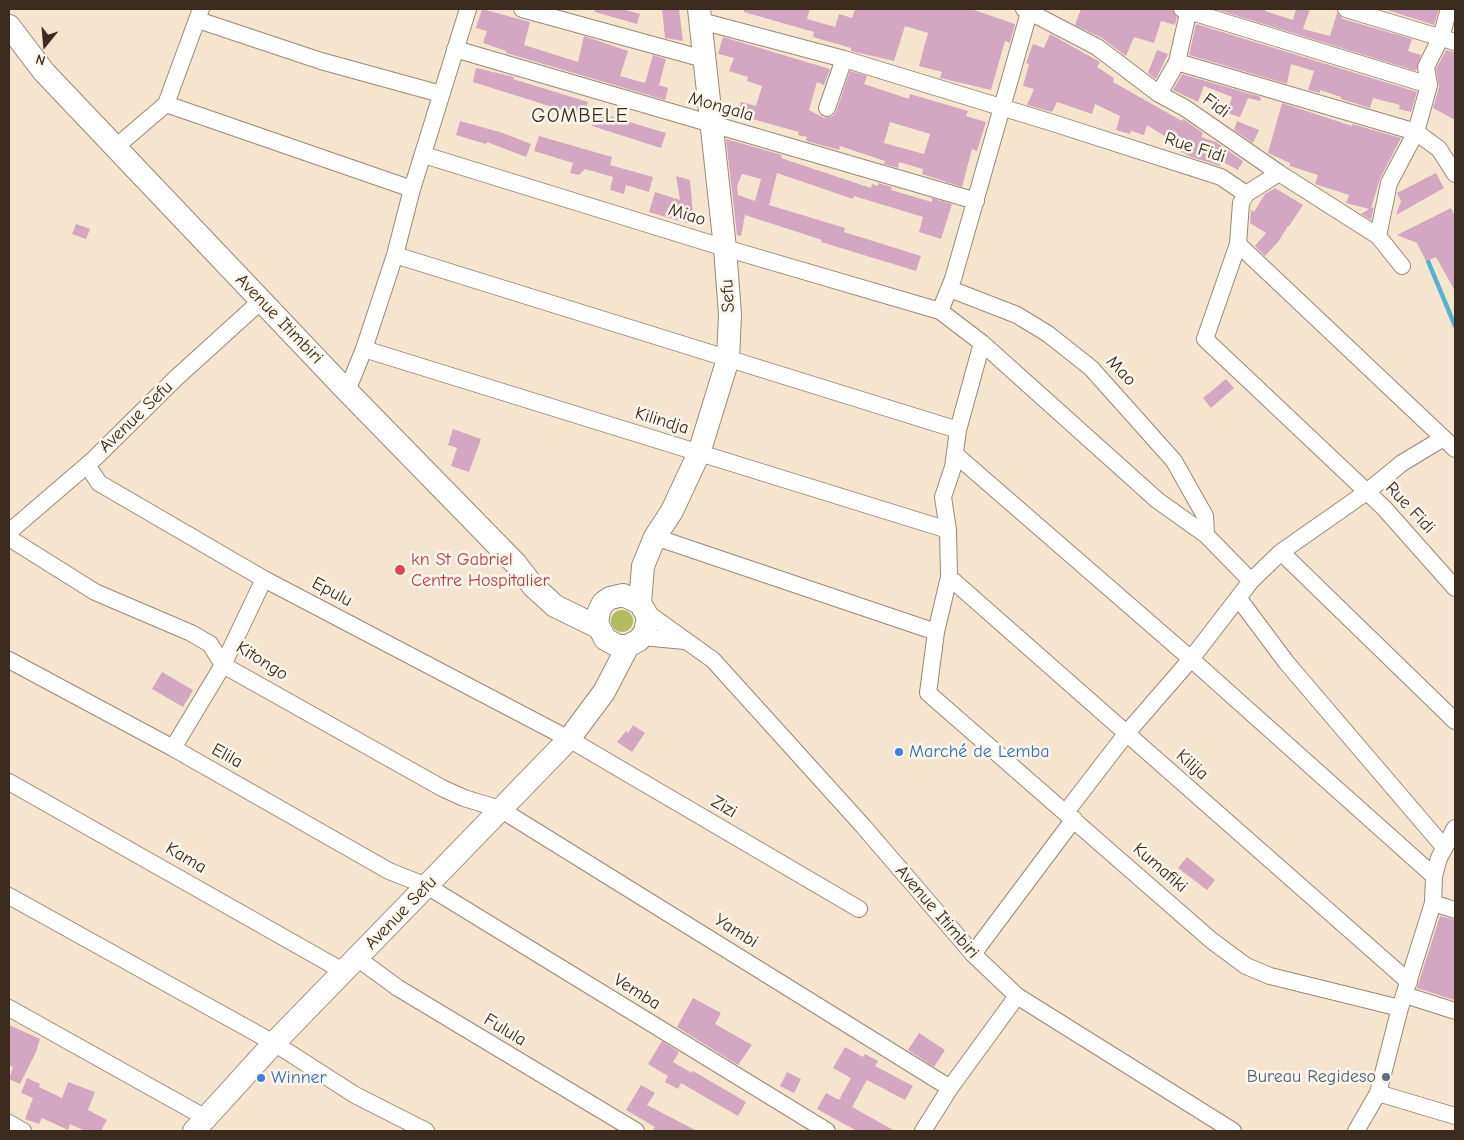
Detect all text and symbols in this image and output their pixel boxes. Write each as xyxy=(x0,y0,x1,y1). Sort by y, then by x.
north arrow xyxy=(20,20,70,70)
text: N xyxy=(34,50,47,69)
street label: Mongala xyxy=(686,87,756,127)
street label: Fidi xyxy=(1198,89,1234,123)
district label: GOMBELE xyxy=(530,104,630,128)
street label: Rue Fidi xyxy=(1162,128,1228,168)
street label: Miao xyxy=(666,199,708,231)
street label: Avenue Itimbiri xyxy=(231,269,327,369)
street label: Sefu xyxy=(716,279,740,313)
street label: Mao xyxy=(1101,351,1141,391)
street label: Avenue Sefu xyxy=(95,377,177,457)
street label: Kilindja xyxy=(632,403,692,439)
street label: Rue Fidi xyxy=(1381,478,1439,538)
place label: kn St Gabriel Centre Hospitalier xyxy=(411,549,550,592)
marker: kn St Gabriel Centre Hospitalier xyxy=(393,563,407,577)
street label: Epulu xyxy=(308,572,356,612)
street label: Kitongo xyxy=(232,637,292,685)
street label: Elila xyxy=(208,739,246,773)
place label: Marché de Lemba xyxy=(909,741,1049,763)
street label: Kilija xyxy=(1171,745,1213,785)
marker: Marché de Lemba xyxy=(893,746,905,758)
street label: Zizi xyxy=(707,791,741,823)
street label: Kama xyxy=(162,838,210,878)
street label: Kumafiki xyxy=(1128,838,1192,898)
street label: Avenue Itimbiri xyxy=(890,861,984,963)
street label: Avenue Sefu xyxy=(361,872,441,954)
street label: Yambi xyxy=(710,909,762,953)
street label: Vemba xyxy=(609,969,665,1015)
street label: Fulula xyxy=(480,1009,530,1051)
place label: Bureau Regideso xyxy=(1247,1066,1376,1088)
place label: Winner xyxy=(271,1067,327,1089)
marker: Bureau Regideso xyxy=(1380,1071,1392,1083)
marker: Winner xyxy=(255,1072,267,1084)

